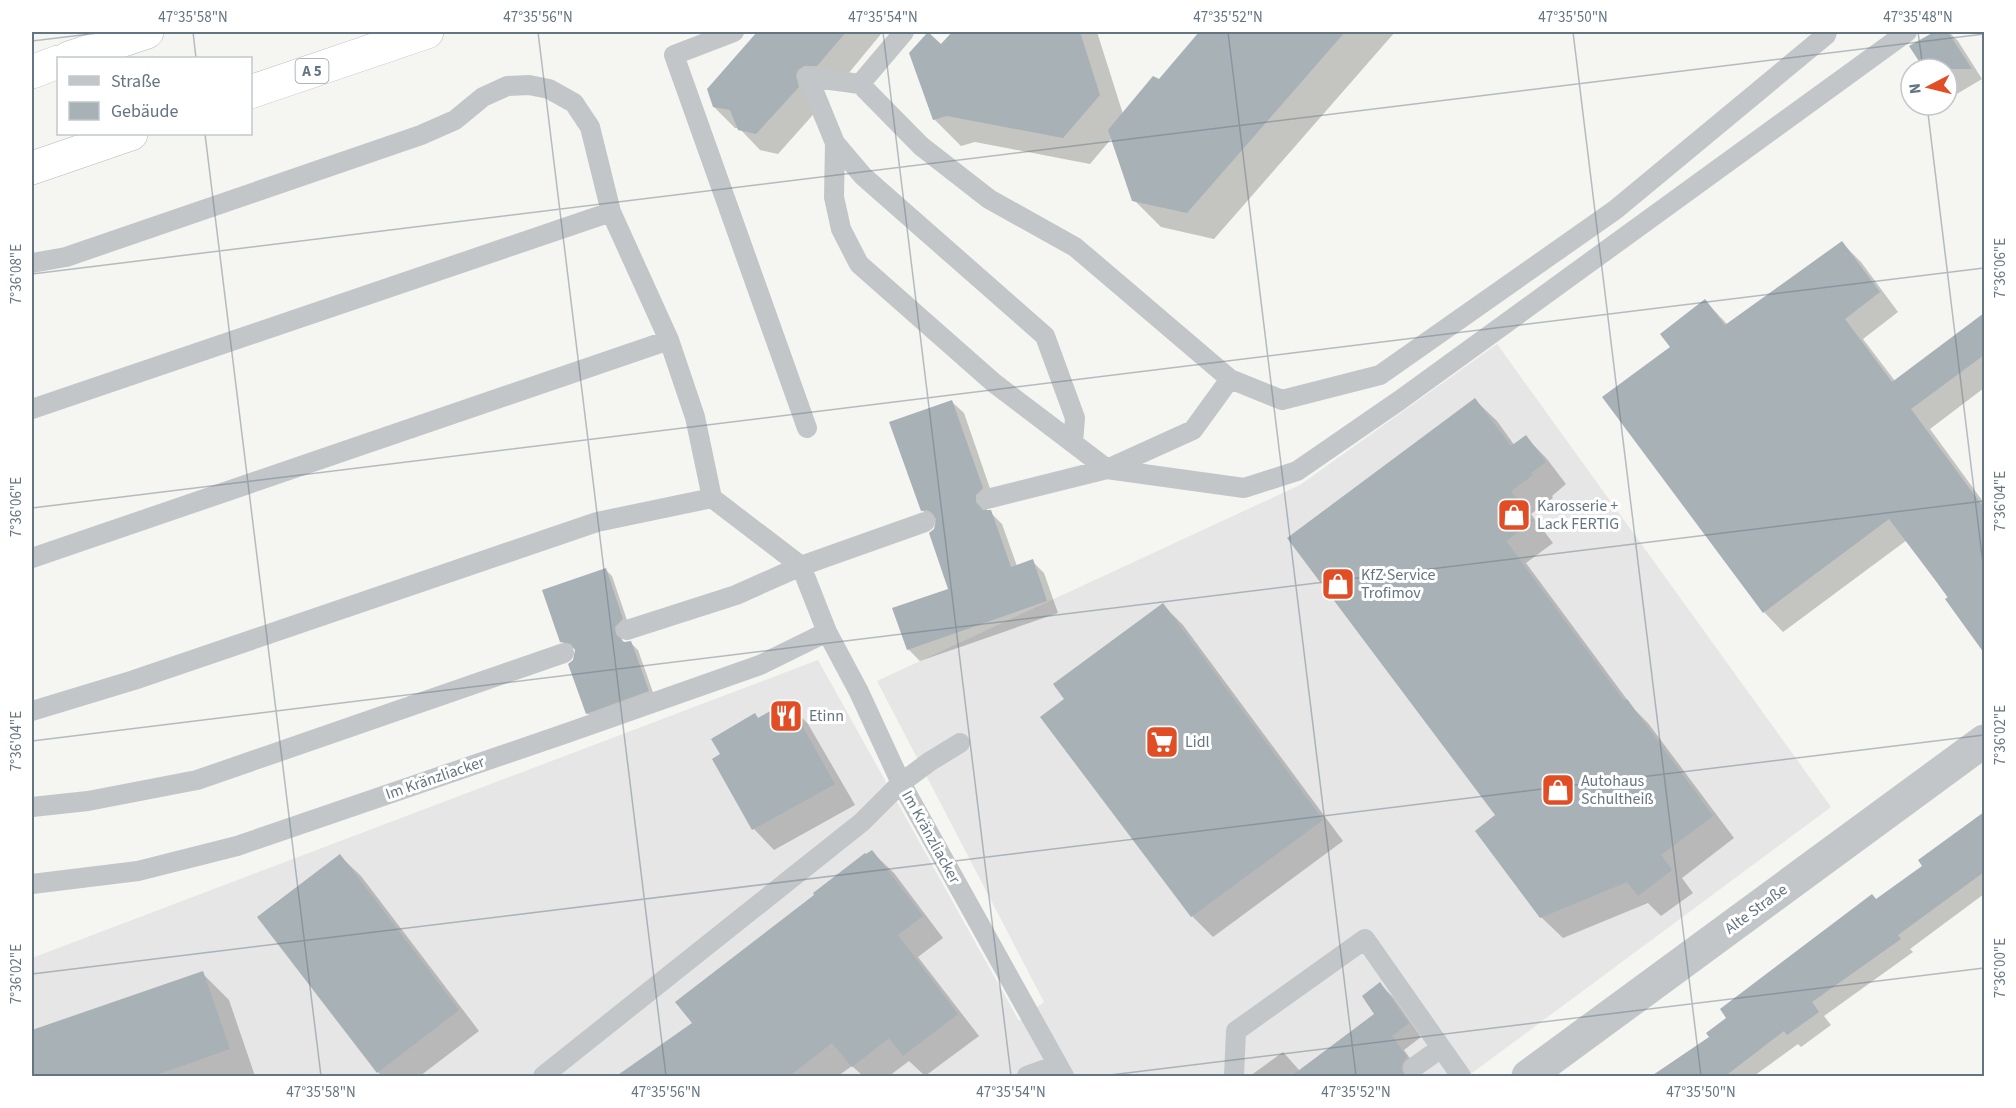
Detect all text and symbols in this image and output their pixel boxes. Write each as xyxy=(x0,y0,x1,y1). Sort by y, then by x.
text: 47°35'58"N xyxy=(158,7,228,28)
text: 47°35'56"N xyxy=(503,7,573,28)
text: 47°35'54"N xyxy=(848,7,918,28)
text: 47°35'52"N xyxy=(1193,7,1263,28)
text: 47°35'50"N xyxy=(1538,7,1608,28)
text: 47°35'48"N xyxy=(1883,7,1953,28)
legend xyxy=(57,57,252,135)
north arrow xyxy=(1899,57,1959,117)
road number: A 5 xyxy=(296,59,328,83)
text: Straße xyxy=(111,69,161,94)
text: N xyxy=(1904,82,1927,95)
text: Gebäude xyxy=(111,99,179,124)
text: 7°36'06"E xyxy=(1990,238,2011,298)
text: 7°36'08"E xyxy=(6,244,27,304)
text: 7°36'04"E xyxy=(1990,471,2011,531)
text: 7°36'06"E xyxy=(6,477,27,537)
place label: Karosserie + Lack FERTIG xyxy=(1537,495,1619,535)
shop icon: Karosserie + Lack FERTIG xyxy=(1496,497,1532,533)
place label: KfZ Service Trofimov xyxy=(1361,564,1436,604)
shop icon: KfZ Service Trofimov xyxy=(1320,566,1356,602)
restaurant icon: Etinn xyxy=(768,698,804,734)
place label: Etinn xyxy=(809,705,844,727)
text: 7°36'02"E xyxy=(1990,705,2011,765)
text: 7°36'04"E xyxy=(6,711,27,771)
supermarket icon: Lidl xyxy=(1144,724,1180,760)
place label: Lidl xyxy=(1185,731,1210,753)
street label: Im Kränzliacker xyxy=(383,751,488,805)
place label: Autohaus Schultheiß xyxy=(1581,770,1654,810)
shop icon: Autohaus Schultheiß xyxy=(1540,772,1576,808)
street label: Im Kränzliacker xyxy=(896,787,966,888)
street label: Alte Straße xyxy=(1720,879,1792,939)
text: 7°36'00"E xyxy=(1990,938,2011,998)
text: 7°36'02"E xyxy=(6,944,27,1004)
text: 47°35'58"N xyxy=(286,1082,356,1103)
text: 47°35'56"N xyxy=(631,1082,701,1103)
text: 47°35'54"N xyxy=(976,1082,1046,1103)
text: 47°35'52"N xyxy=(1321,1082,1391,1103)
text: 47°35'50"N xyxy=(1666,1082,1736,1103)

